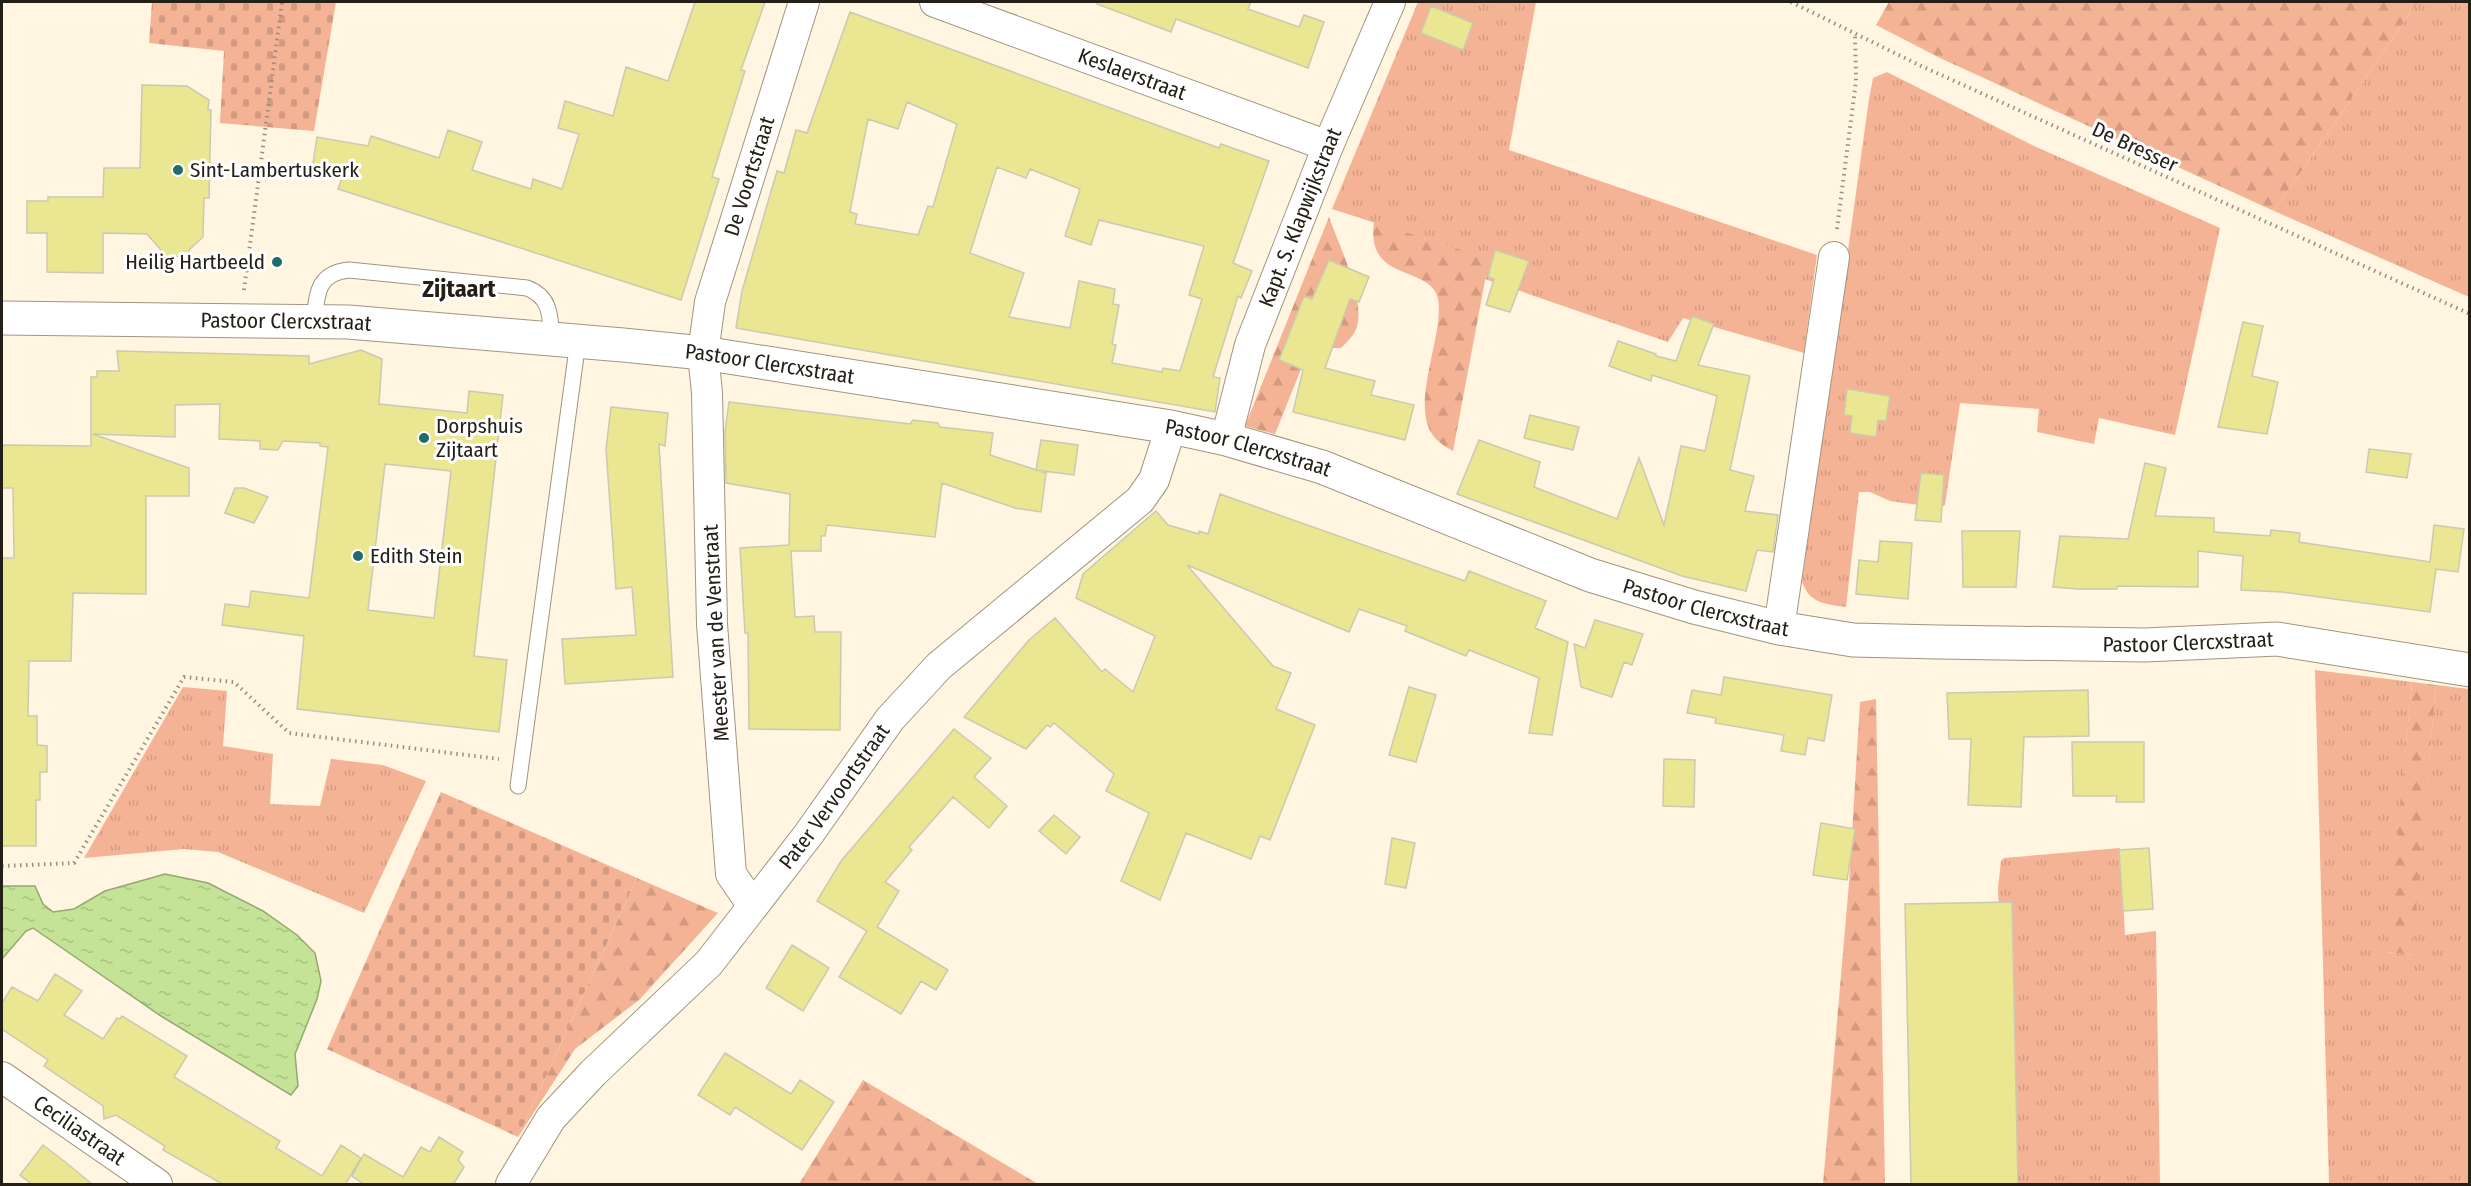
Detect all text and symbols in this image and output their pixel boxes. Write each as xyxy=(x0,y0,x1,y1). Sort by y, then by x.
street label: Keslaerstraat xyxy=(1075,43,1190,106)
street label: De Voortstraat xyxy=(718,113,780,239)
street label: De Bresser xyxy=(2088,116,2183,178)
street label: Kapt. S. Klapwijkstraat xyxy=(1253,124,1347,311)
place label: Sint-Lambertuskerk xyxy=(190,157,359,183)
marker: Sint-Lambertuskerk xyxy=(171,163,185,177)
place label: Heilig Hartbeeld xyxy=(125,249,265,275)
marker: Heilig Hartbeeld xyxy=(270,255,284,269)
district label: Zijtaart xyxy=(422,275,496,303)
street label: Pastoor Clercxstraat xyxy=(200,307,373,337)
street label: Pastoor Clercxstraat xyxy=(684,338,856,390)
place label: Dorpshuis Zijtaart xyxy=(436,413,523,463)
street label: Pastoor Clercxstraat xyxy=(1163,413,1335,482)
marker: Dorpshuis Zijtaart xyxy=(417,431,431,445)
street label: Meester van de Venstraat xyxy=(697,524,735,742)
place label: Edith Stein xyxy=(370,543,463,569)
marker: Edith Stein xyxy=(351,549,365,563)
street label: Pastoor Clercxstraat xyxy=(1620,573,1791,642)
street label: Pastoor Clercxstraat xyxy=(2103,626,2274,658)
street label: Pater Vervoortstraat xyxy=(773,719,895,874)
street label: Ceciliastraat xyxy=(28,1090,130,1171)

